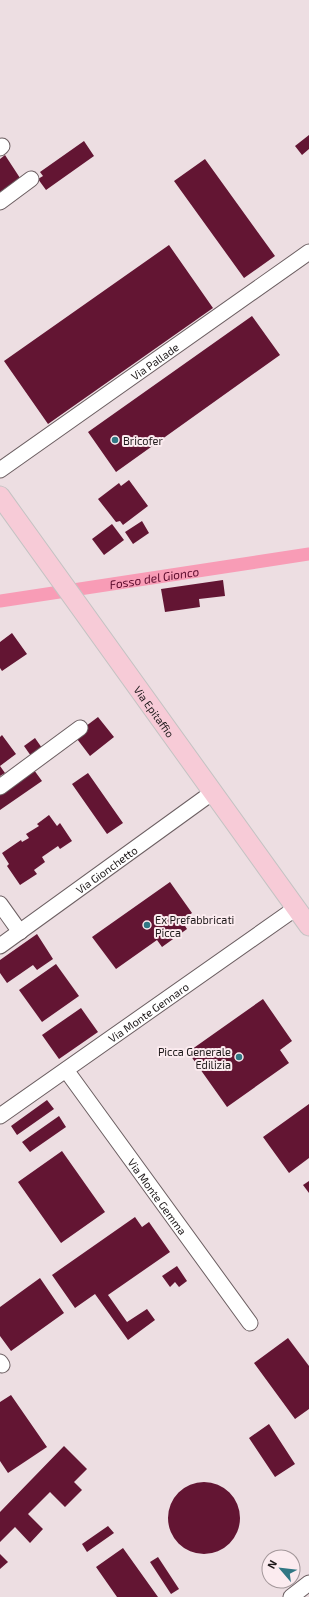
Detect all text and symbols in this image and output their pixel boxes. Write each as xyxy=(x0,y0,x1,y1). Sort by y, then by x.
street label: Via Pallade xyxy=(128,340,181,382)
place label: Bricofer xyxy=(123,434,163,447)
marker: Bricofer xyxy=(110,435,120,445)
water label: Fosso del Gionco xyxy=(108,564,200,591)
street label: Via Epitaffio xyxy=(132,683,177,739)
street label: Via Gionchetto xyxy=(73,843,139,896)
place label: Ex Prefabbricati Picca xyxy=(155,913,234,939)
marker: Ex Prefabbricati Picca xyxy=(142,920,152,930)
street label: Via Monte Gennaro xyxy=(105,979,191,1045)
place label: Picca Generale Edilizia xyxy=(158,1045,231,1071)
marker: Picca Generale Edilizia xyxy=(234,1052,244,1062)
street label: Via Monte Gemma xyxy=(126,1156,190,1237)
north arrow xyxy=(261,1549,301,1589)
text: N xyxy=(264,1557,279,1571)

